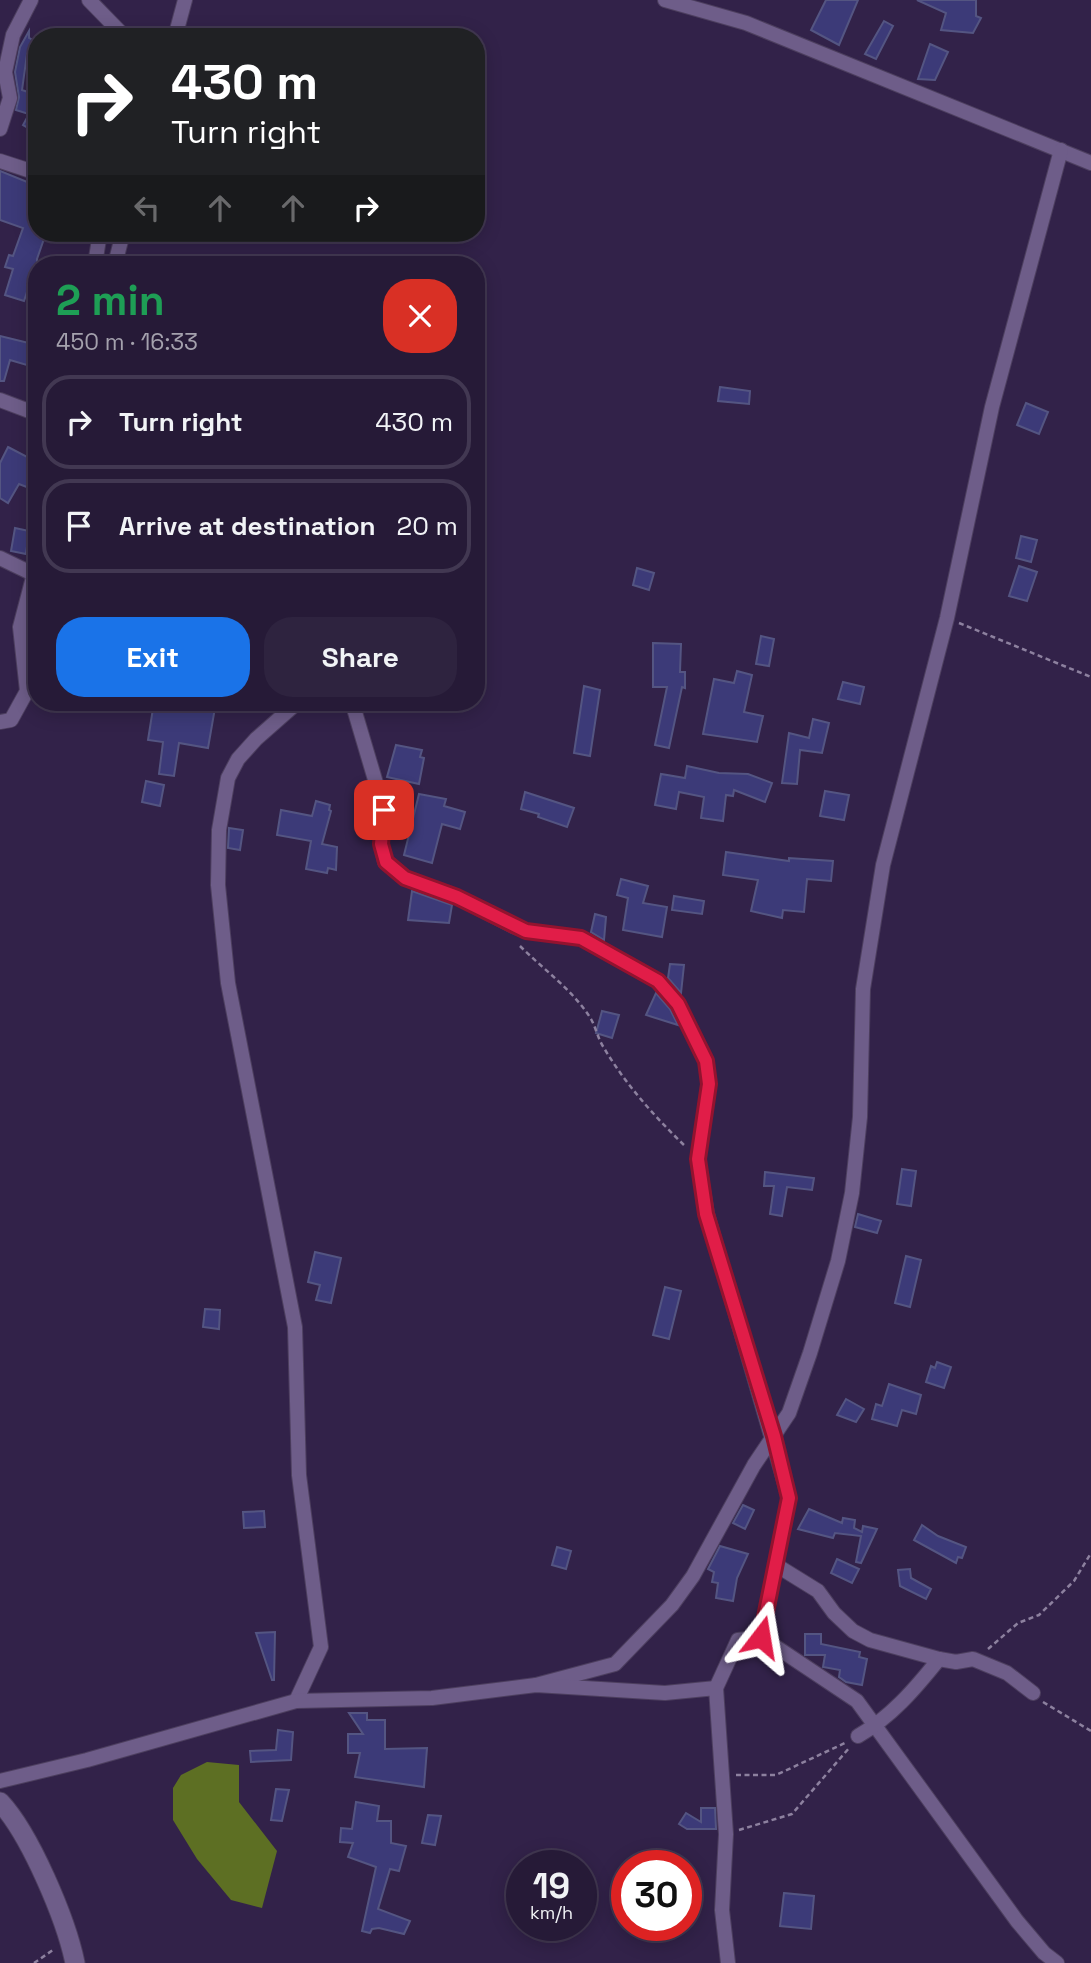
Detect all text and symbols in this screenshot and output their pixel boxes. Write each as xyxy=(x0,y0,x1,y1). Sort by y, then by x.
text: 430 m xyxy=(171,51,318,113)
icon: right xyxy=(56,56,147,147)
text: Turn right xyxy=(171,112,321,152)
icon: left xyxy=(128,189,166,227)
icon: ahead xyxy=(201,189,239,227)
icon: ahead xyxy=(274,189,312,227)
icon: right xyxy=(347,189,385,227)
text: 2 min xyxy=(56,274,165,327)
button: close xyxy=(383,279,457,353)
text: 450 m · 16:33 xyxy=(56,327,198,357)
icon: right xyxy=(60,403,98,441)
text: Turn right xyxy=(119,405,243,439)
text: 430 m xyxy=(375,405,453,439)
icon: arrive xyxy=(60,507,98,545)
text: Arrive at destination xyxy=(119,509,376,543)
text: 20 m xyxy=(397,509,458,543)
button: Exit xyxy=(56,617,250,697)
button: Share xyxy=(264,617,457,697)
pin xyxy=(354,780,414,840)
icon: arrive xyxy=(365,791,403,829)
position arrow xyxy=(724,1600,798,1674)
speed limit sign: 30 xyxy=(611,1850,702,1941)
text: 19 xyxy=(533,1864,570,1908)
text: km/h xyxy=(530,1901,573,1924)

